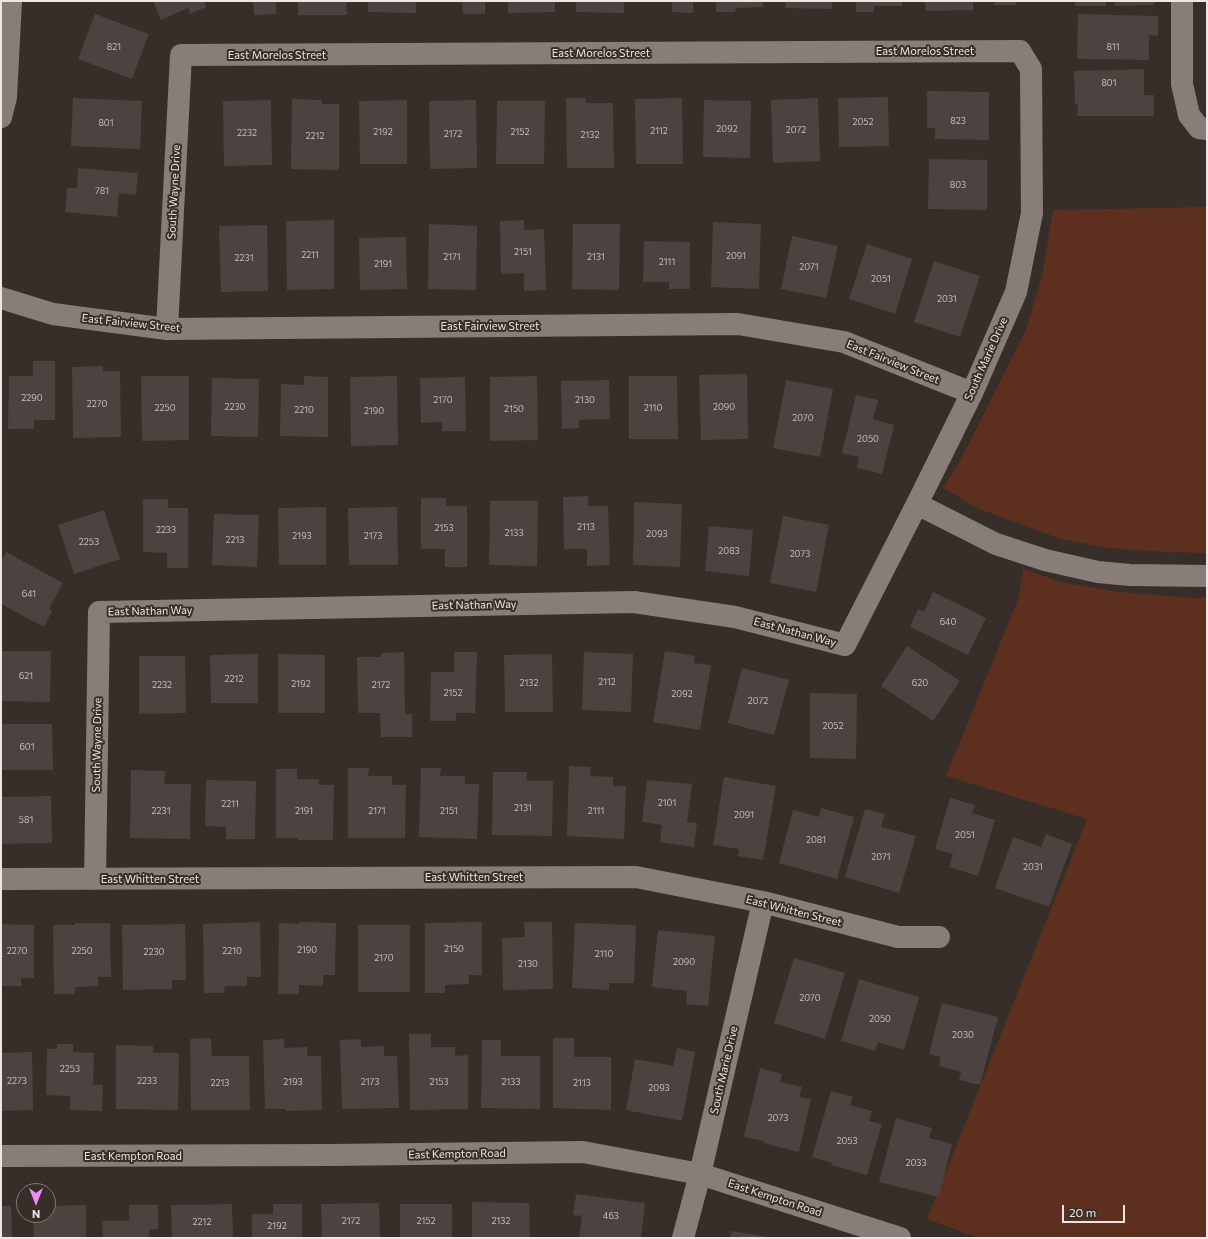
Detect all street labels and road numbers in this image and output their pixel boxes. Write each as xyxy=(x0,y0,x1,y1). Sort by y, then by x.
street label: East Morelos Street xyxy=(876,44,974,58)
street label: East Morelos Street xyxy=(552,46,650,60)
street label: East Morelos Street xyxy=(228,48,326,62)
street label: South Wayne Drive xyxy=(165,144,183,240)
street label: East Fairview Street xyxy=(81,311,181,335)
street label: South Marie Drive xyxy=(962,315,1010,403)
street label: East Fairview Street xyxy=(440,319,540,333)
street label: East Fairview Street xyxy=(845,337,941,387)
street label: East Nathan Way xyxy=(431,598,517,612)
street label: East Nathan Way xyxy=(107,604,193,618)
street label: East Nathan Way xyxy=(752,615,838,649)
street label: South Wayne Drive xyxy=(90,697,104,793)
street label: East Whitten Street xyxy=(425,870,523,884)
street label: East Whitten Street xyxy=(101,872,199,886)
street label: East Whitten Street xyxy=(745,893,843,929)
street label: South Marie Drive xyxy=(707,1025,741,1115)
street label: East Kempton Road xyxy=(408,1147,506,1161)
street label: East Kempton Road xyxy=(84,1149,182,1163)
street label: East Kempton Road xyxy=(726,1177,824,1219)

